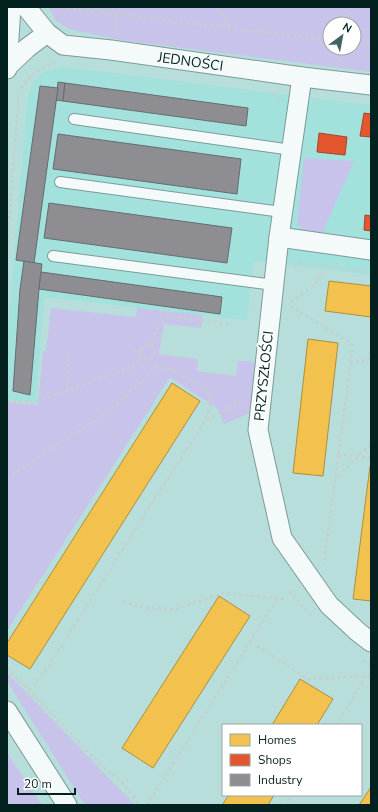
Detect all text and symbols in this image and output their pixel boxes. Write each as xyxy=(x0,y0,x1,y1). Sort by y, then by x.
north arrow xyxy=(322,16,362,56)
text: N xyxy=(340,19,355,36)
street label: JEDNOŚCI xyxy=(156,47,224,75)
street label: PRZYSZŁOŚCI xyxy=(250,330,278,422)
legend xyxy=(222,724,362,796)
text: Homes xyxy=(258,732,296,748)
text: Shops xyxy=(258,752,292,768)
scale bar xyxy=(18,770,75,796)
text: Industry xyxy=(258,772,303,788)
text: 20 m xyxy=(24,776,52,792)

